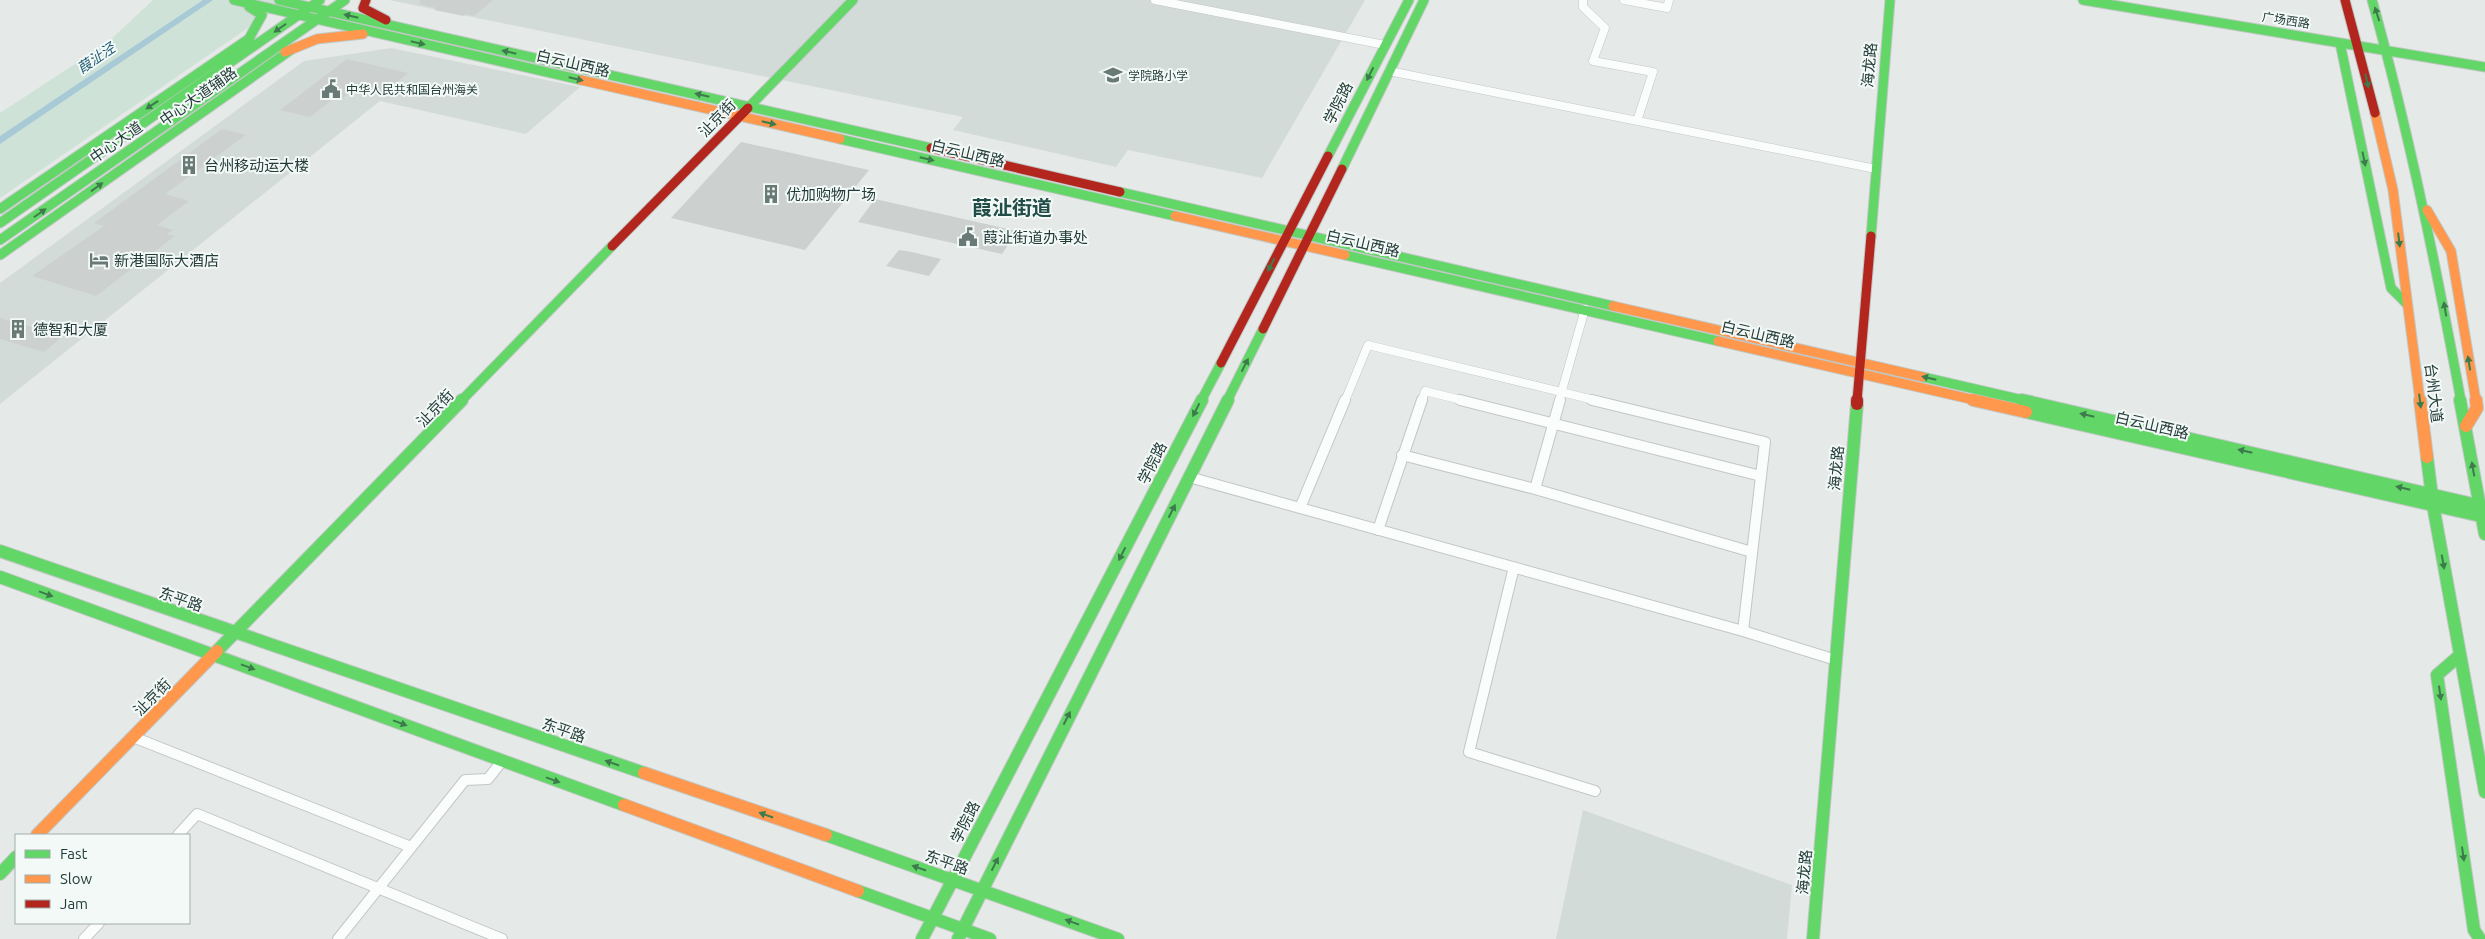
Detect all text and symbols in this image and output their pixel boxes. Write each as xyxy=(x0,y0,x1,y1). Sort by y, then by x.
one-way arrow xyxy=(2373,6,2381,21)
street label: 广场西路 xyxy=(2261,10,2311,30)
one-way arrow xyxy=(342,12,358,20)
one-way arrow xyxy=(273,23,287,33)
water label: 葭沚泾 xyxy=(74,39,120,76)
one-way arrow xyxy=(410,39,426,47)
street label: 海龙路 xyxy=(1859,42,1879,88)
street label: 白云山西路 xyxy=(535,46,611,80)
one-way arrow xyxy=(502,48,517,56)
street label: 中心大道辅路 xyxy=(156,63,240,129)
school or university icon: 学院路小学 xyxy=(1102,64,1124,86)
one-way arrow xyxy=(1366,67,1374,82)
place label: 学院路小学 xyxy=(1128,69,1188,82)
one-way arrow xyxy=(2363,73,2371,88)
one-way arrow xyxy=(569,75,584,83)
public building icon: 中华人民共和国台州海关 xyxy=(320,78,342,100)
street label: 学院路 xyxy=(1320,79,1356,127)
place label: 中华人民共和国台州海关 xyxy=(346,83,478,96)
one-way arrow xyxy=(694,91,710,99)
street label: 沚京街 xyxy=(695,96,739,140)
one-way arrow xyxy=(145,100,159,110)
street label: 中心大道 xyxy=(87,118,145,166)
one-way arrow xyxy=(761,119,776,127)
street label: 白云山西路 xyxy=(930,136,1006,170)
one-way arrow xyxy=(2360,151,2368,166)
building icon: 台州移动运大楼 xyxy=(178,154,200,176)
one-way arrow xyxy=(920,155,935,163)
place label: 台州移动运大楼 xyxy=(204,157,309,174)
one-way arrow xyxy=(90,182,104,192)
building icon: 优加购物广场 xyxy=(760,183,782,205)
place label: 优加购物广场 xyxy=(786,186,876,203)
district label: 葭沚街道 xyxy=(972,196,1052,219)
one-way arrow xyxy=(33,208,47,218)
public building icon: 葭沚街道办事处 xyxy=(957,226,979,248)
street label: 白云山西路 xyxy=(1325,226,1401,260)
place label: 葭沚街道办事处 xyxy=(983,229,1088,246)
one-way arrow xyxy=(2395,232,2403,248)
hotel icon: 新港国际大酒店 xyxy=(88,249,110,271)
place label: 新港国际大酒店 xyxy=(114,252,219,269)
one-way arrow xyxy=(1267,258,1275,273)
one-way arrow xyxy=(2440,300,2448,316)
street label: 白云山西路 xyxy=(1720,317,1796,351)
building icon: 德智和大厦 xyxy=(7,318,29,340)
place label: 德智和大厦 xyxy=(33,321,108,338)
one-way arrow xyxy=(2465,355,2473,371)
one-way arrow xyxy=(1241,358,1249,373)
street label: 台州大道 xyxy=(2422,362,2446,424)
one-way arrow xyxy=(1921,374,1936,382)
street label: 沚京街 xyxy=(413,386,457,430)
one-way arrow xyxy=(2416,393,2424,409)
one-way arrow xyxy=(1192,402,1200,417)
street label: 白云山西路 xyxy=(2114,408,2190,442)
one-way arrow xyxy=(2079,411,2094,419)
street label: 学院路 xyxy=(1134,439,1170,487)
street label: 海龙路 xyxy=(1826,445,1846,491)
one-way arrow xyxy=(2238,447,2253,455)
one-way arrow xyxy=(2469,460,2477,476)
one-way arrow xyxy=(2396,484,2411,492)
one-way arrow xyxy=(1168,503,1176,518)
one-way arrow xyxy=(1118,547,1126,561)
one-way arrow xyxy=(2440,554,2448,570)
street label: 东平路 xyxy=(157,584,205,614)
one-way arrow xyxy=(39,590,54,598)
one-way arrow xyxy=(241,663,256,671)
street label: 沚京街 xyxy=(130,675,174,719)
one-way arrow xyxy=(2436,685,2444,701)
one-way arrow xyxy=(1063,711,1072,726)
street label: 东平路 xyxy=(540,715,588,745)
one-way arrow xyxy=(393,720,408,727)
one-way arrow xyxy=(604,758,619,766)
one-way arrow xyxy=(546,776,561,784)
street label: 学院路 xyxy=(947,798,983,846)
one-way arrow xyxy=(758,811,773,818)
legend xyxy=(15,834,190,924)
text: Fast xyxy=(60,845,88,862)
one-way arrow xyxy=(2460,846,2468,862)
street label: 东平路 xyxy=(923,847,971,877)
street label: 海龙路 xyxy=(1794,849,1814,895)
one-way arrow xyxy=(990,856,999,871)
one-way arrow xyxy=(912,864,927,871)
text: Slow xyxy=(60,870,93,887)
text: Jam xyxy=(60,895,88,912)
one-way arrow xyxy=(1065,918,1080,925)

